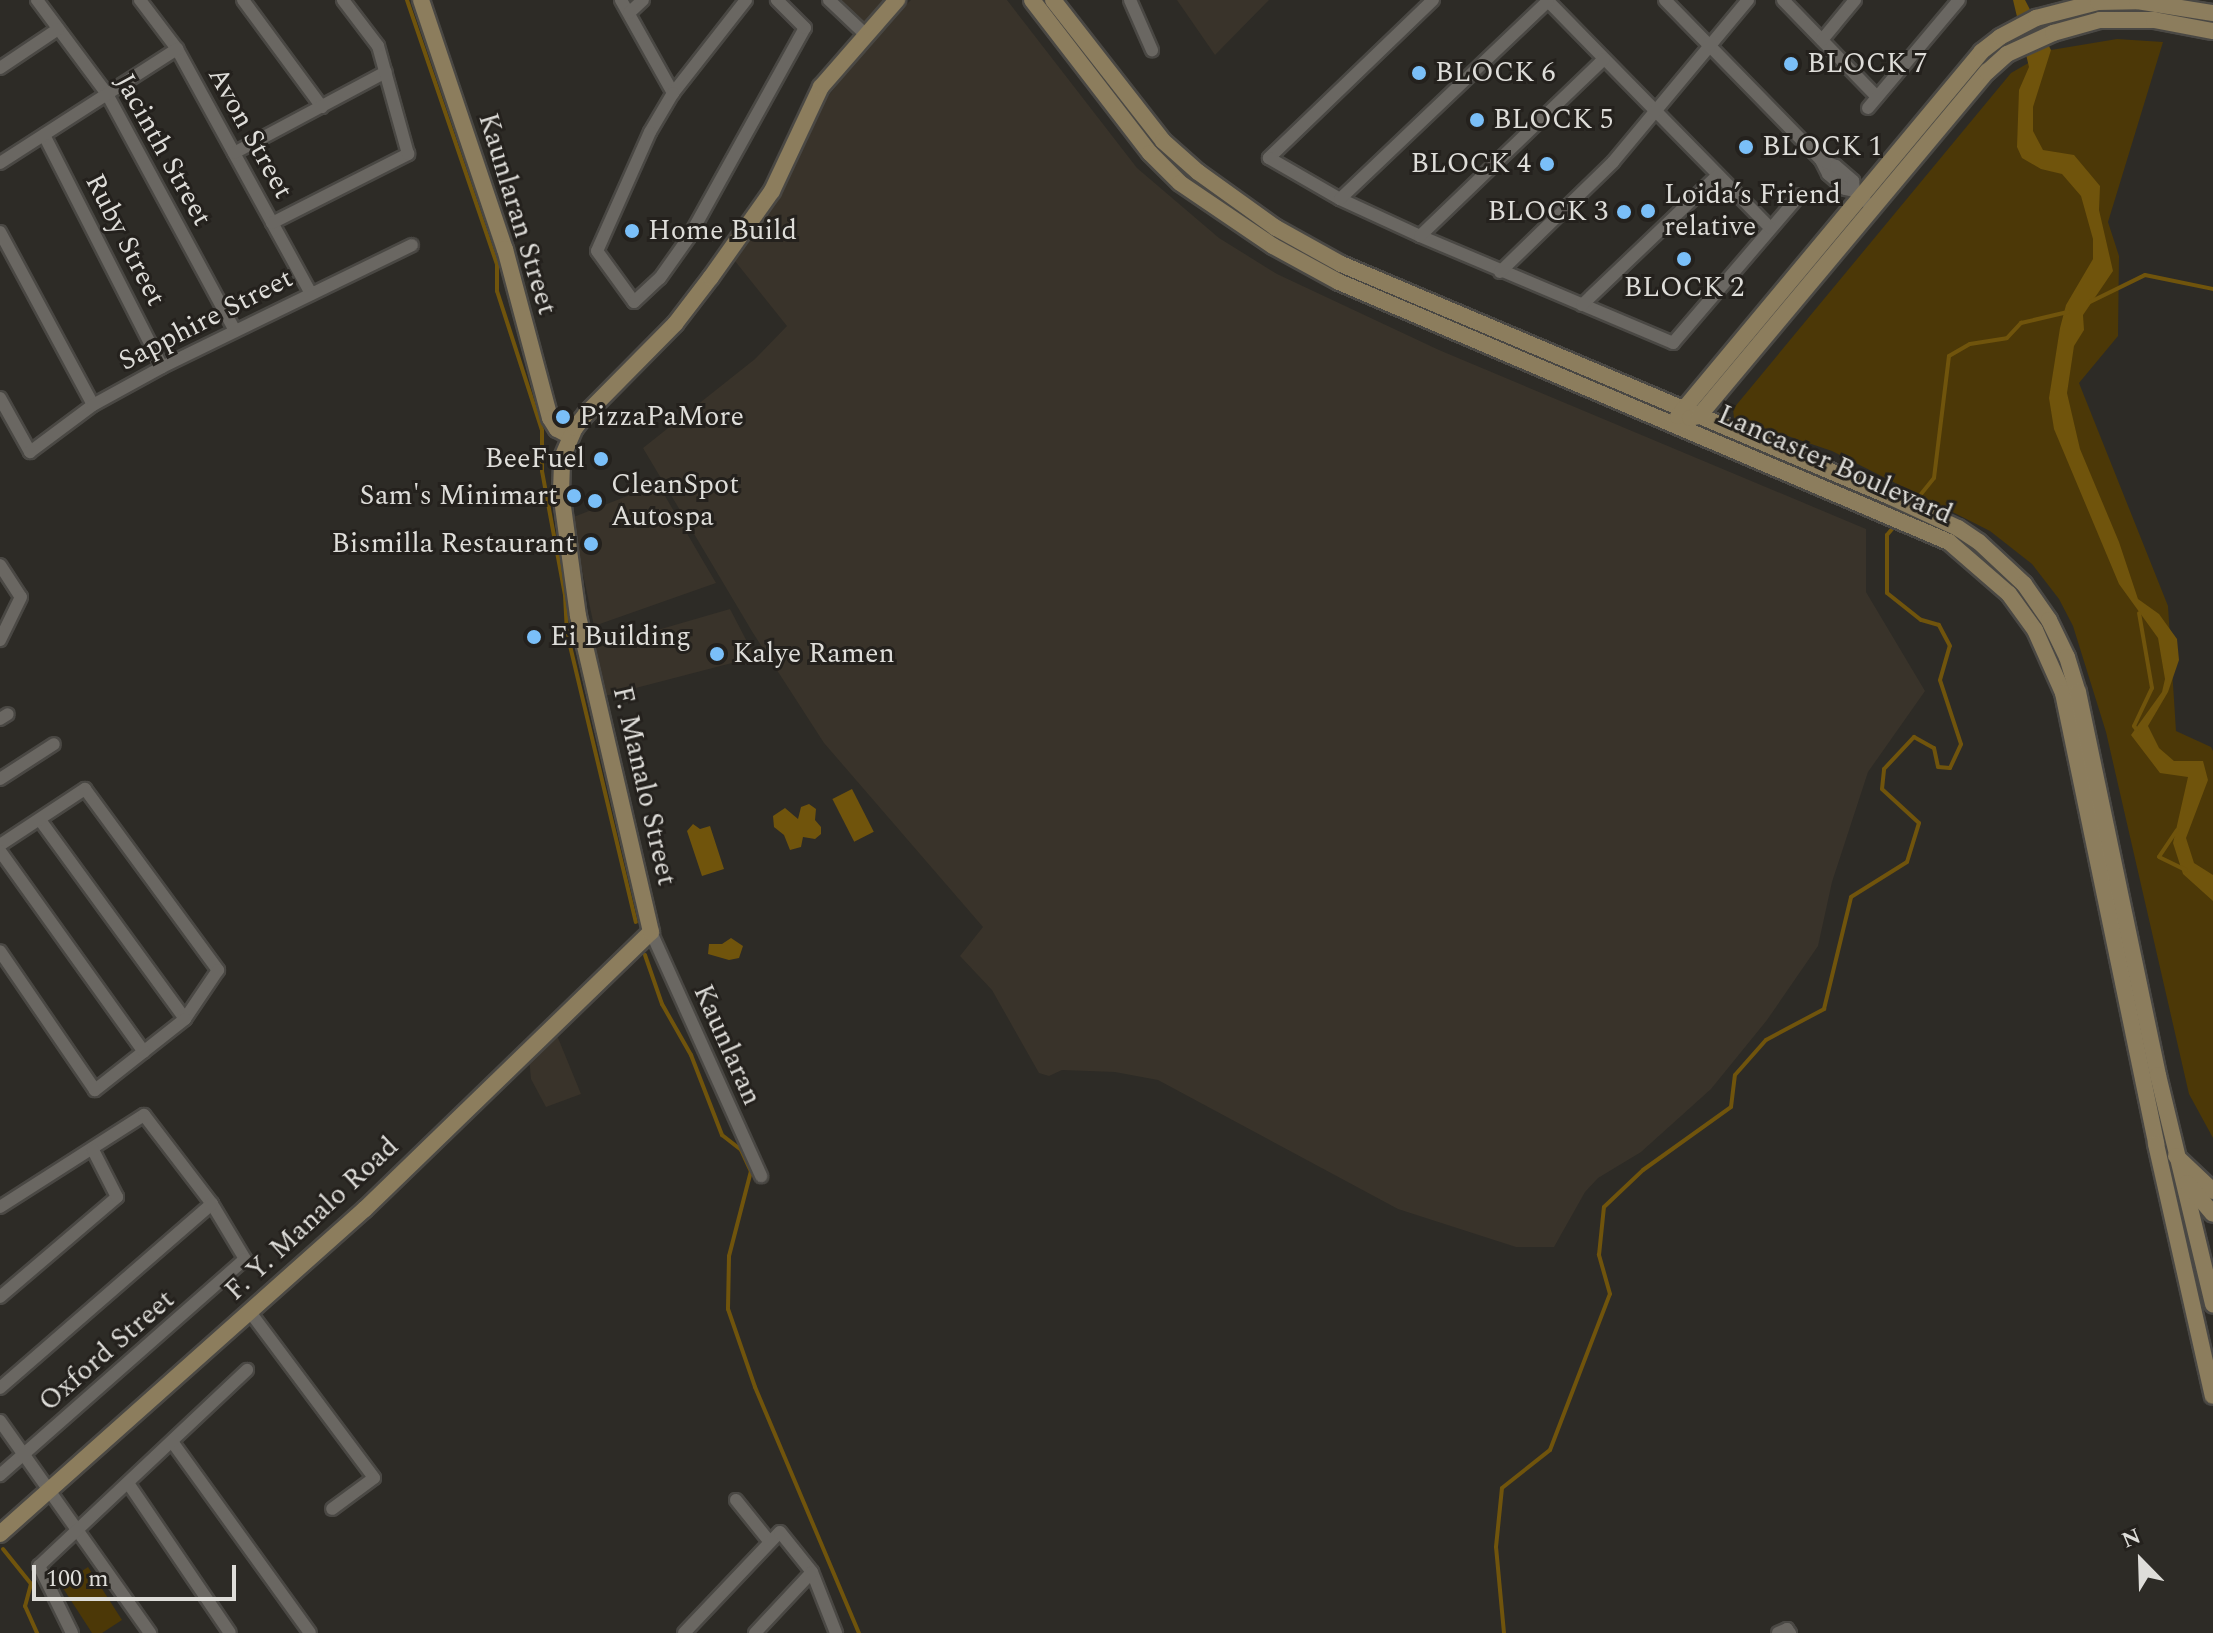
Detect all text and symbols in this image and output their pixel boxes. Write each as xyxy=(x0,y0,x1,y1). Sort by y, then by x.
place label: BLOCK 7 xyxy=(1807,47,1927,81)
marker: BLOCK 7 xyxy=(1782,55,1800,73)
place label: BLOCK 6 xyxy=(1435,56,1555,90)
street label: Avon Street xyxy=(200,61,300,205)
marker: BLOCK 6 xyxy=(1410,64,1428,82)
street label: Jacinth Street xyxy=(107,68,219,232)
place label: BLOCK 5 xyxy=(1493,103,1613,137)
street label: Kaunlaran Street xyxy=(470,109,564,319)
marker: BLOCK 5 xyxy=(1468,111,1486,129)
place label: BLOCK 1 xyxy=(1762,130,1882,164)
marker: BLOCK 1 xyxy=(1737,138,1755,156)
place label: BLOCK 4 xyxy=(1411,147,1531,181)
marker: BLOCK 4 xyxy=(1538,155,1556,173)
street label: Ruby Street xyxy=(77,168,173,312)
place label: Loida’s Friend relative xyxy=(1664,178,1841,244)
place label: BLOCK 3 xyxy=(1488,195,1608,229)
marker: Loida’s Friend relative xyxy=(1639,202,1657,220)
marker: BLOCK 3 xyxy=(1615,203,1633,221)
place label: Home Build xyxy=(648,214,797,248)
marker: Home Build xyxy=(623,222,641,240)
marker: BLOCK 2 xyxy=(1675,250,1693,268)
street label: Sapphire Street xyxy=(113,262,299,378)
place label: BLOCK 2 xyxy=(1624,271,1744,305)
street label: Lancaster Boulevard xyxy=(1712,398,1958,532)
place label: PizzaPaMore xyxy=(579,400,744,434)
marker: PizzaPaMore xyxy=(554,408,572,426)
place label: BeeFuel xyxy=(485,442,585,476)
marker: BeeFuel xyxy=(592,450,610,468)
place label: CleanSpot Autospa xyxy=(611,468,739,534)
place label: Sam's Minimart xyxy=(360,479,558,513)
marker: Sam's Minimart xyxy=(565,487,583,505)
marker: CleanSpot Autospa xyxy=(586,492,604,510)
place label: Bismilla Restaurant xyxy=(331,527,575,561)
marker: Bismilla Restaurant xyxy=(582,535,600,553)
place label: Ei Building xyxy=(550,620,691,654)
marker: Ei Building xyxy=(525,628,543,646)
place label: Kalye Ramen xyxy=(733,637,895,671)
marker: Kalye Ramen xyxy=(708,645,726,663)
street label: F. Manalo Street xyxy=(605,683,683,889)
street label: Kaunlaran xyxy=(686,979,768,1111)
street label: F. Y. Manalo Road xyxy=(218,1130,406,1308)
street label: Oxford Street xyxy=(32,1283,182,1419)
text: N xyxy=(2117,1520,2146,1557)
north arrow xyxy=(2101,1521,2181,1601)
scale bar xyxy=(36,1549,240,1599)
text: 100 m xyxy=(46,1561,109,1597)

